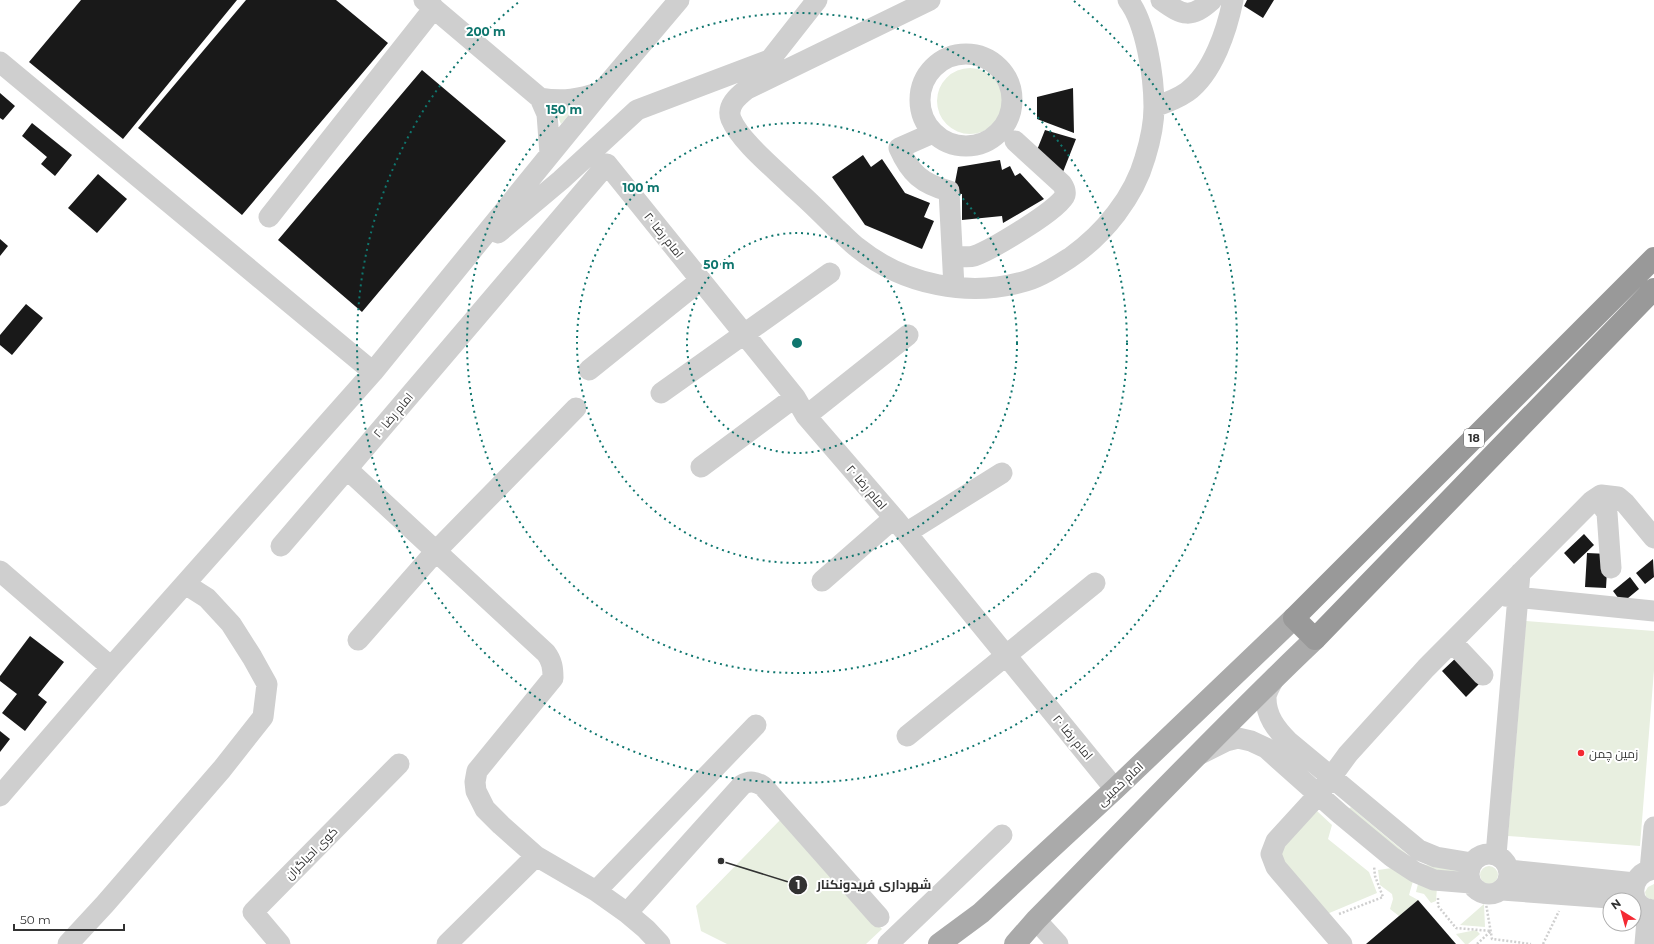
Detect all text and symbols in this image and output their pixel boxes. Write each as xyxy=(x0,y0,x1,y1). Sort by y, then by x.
text: 200 m xyxy=(466,24,506,39)
text: 150 m xyxy=(546,102,582,117)
text: 100 m xyxy=(623,180,659,195)
street label: امام رضا ۲۰ xyxy=(640,209,687,261)
text: 50 m xyxy=(703,257,735,272)
centre of rings xyxy=(790,336,804,350)
street label: امام رضا ۲۰ xyxy=(370,389,417,441)
road number: 18 xyxy=(1464,429,1484,447)
street label: امام رضا ۲۰ xyxy=(843,462,890,513)
street label: امام رضا ۲۰ xyxy=(1049,711,1096,763)
place label: زمین چمن xyxy=(1589,746,1638,763)
marker: زمین چمن xyxy=(1576,748,1586,758)
street label: امام خمینی xyxy=(1094,759,1147,810)
street label: کوی احیاگران xyxy=(282,824,340,882)
callout: شهرداری فریدونکنار xyxy=(788,872,939,897)
text: شهرداری فریدونکنار xyxy=(816,876,931,893)
text: 1 xyxy=(796,877,800,892)
north arrow xyxy=(1602,892,1642,932)
text: N xyxy=(1608,896,1624,912)
scale bar xyxy=(14,906,124,932)
text: 50 m xyxy=(20,912,51,927)

